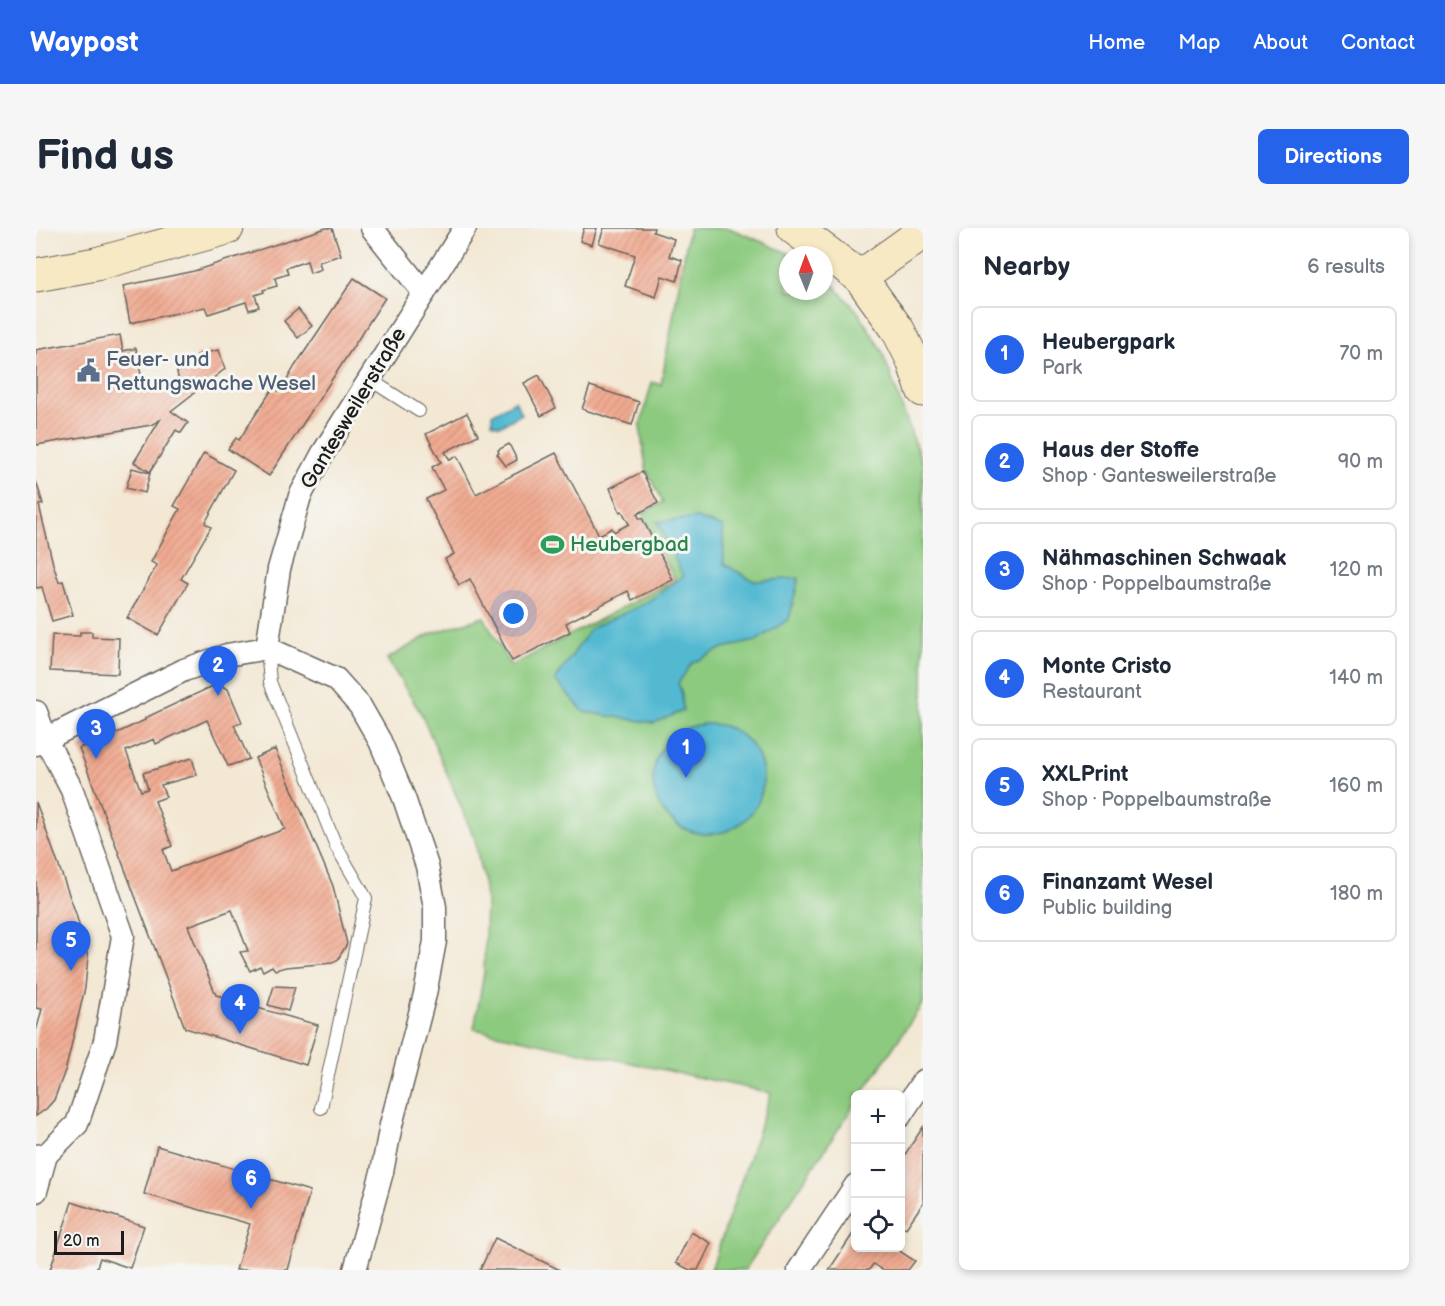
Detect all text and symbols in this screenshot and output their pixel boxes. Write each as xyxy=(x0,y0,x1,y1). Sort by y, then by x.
text: Waypost xyxy=(30,26,139,59)
text: Home xyxy=(1088,30,1145,55)
text: Map xyxy=(1178,30,1220,55)
text: About xyxy=(1253,30,1308,55)
text: Contact xyxy=(1341,30,1415,55)
button: Directions xyxy=(1258,129,1409,184)
text: Find us xyxy=(36,131,174,182)
north arrow xyxy=(779,246,833,300)
text: Nearby xyxy=(983,252,1070,283)
text: 6 results xyxy=(1307,255,1385,279)
street label: Gantesweilerstraße xyxy=(295,323,412,494)
text: Heubergpark xyxy=(1042,329,1175,356)
text: 1 xyxy=(1000,342,1009,366)
text: 70 m xyxy=(1339,342,1383,366)
place label: Feuer- und Rettungswache Wesel xyxy=(106,347,316,396)
text: Park xyxy=(1042,356,1082,380)
public building icon: Feuer- und Rettungswache Wesel xyxy=(75,358,101,384)
text: Haus der Stoffe xyxy=(1042,437,1199,464)
text: 2 xyxy=(999,450,1010,474)
text: 90 m xyxy=(1338,450,1383,474)
text: Shop · Gantesweilerstraße xyxy=(1042,464,1276,488)
sports icon: Heubergbad xyxy=(539,531,565,557)
place label: Heubergbad xyxy=(570,532,689,557)
text: Nähmaschinen Schwaak xyxy=(1042,545,1286,572)
text: 3 xyxy=(999,558,1010,582)
text: 120 m xyxy=(1330,558,1383,582)
text: Shop · Poppelbaumstraße xyxy=(1042,572,1271,596)
your location xyxy=(499,599,528,628)
pin: 2 xyxy=(198,646,237,696)
text: Monte Cristo xyxy=(1042,653,1172,680)
text: 4 xyxy=(999,666,1010,690)
text: 140 m xyxy=(1329,666,1383,690)
text: Restaurant xyxy=(1042,680,1142,704)
pin: 3 xyxy=(76,710,116,759)
pin: 1 xyxy=(666,728,706,778)
text: XXLPrint xyxy=(1042,761,1128,788)
text: 5 xyxy=(999,774,1010,798)
text: 160 m xyxy=(1329,774,1383,798)
text: Shop · Poppelbaumstraße xyxy=(1042,788,1271,812)
text: Finanzamt Wesel xyxy=(1042,869,1213,896)
text: 6 xyxy=(998,882,1011,906)
text: 180 m xyxy=(1330,882,1383,906)
text: Public building xyxy=(1042,896,1172,920)
pin: 5 xyxy=(51,922,90,971)
pin: 4 xyxy=(220,984,260,1034)
map controls xyxy=(851,1090,905,1252)
button: + xyxy=(851,1090,905,1144)
button: − xyxy=(851,1144,905,1198)
pin: 6 xyxy=(232,1160,270,1209)
button: locate xyxy=(851,1198,905,1252)
scale bar xyxy=(54,1228,124,1256)
text: 20 m xyxy=(63,1232,99,1251)

